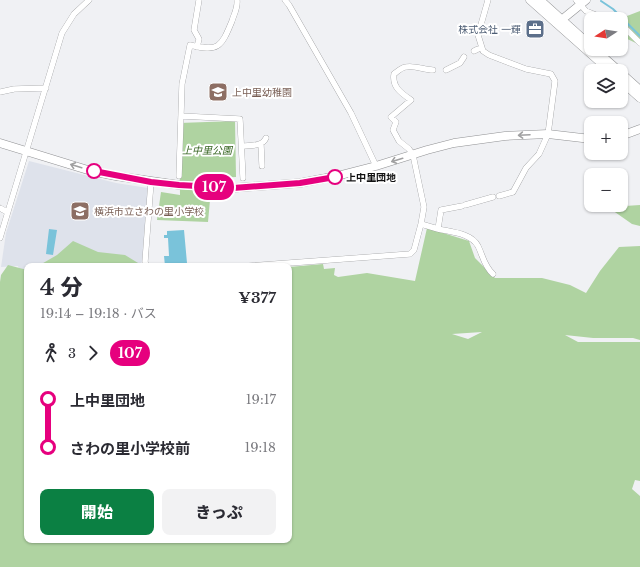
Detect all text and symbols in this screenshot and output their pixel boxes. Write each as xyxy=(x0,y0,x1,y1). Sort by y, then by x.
north arrow xyxy=(584,12,628,56)
map controls xyxy=(584,12,628,212)
office icon: 株式会社 一輝 xyxy=(524,18,546,40)
place label: 株式会社 一輝 xyxy=(458,23,521,36)
button: layers xyxy=(584,64,628,108)
school or university icon: 上中里幼稚園 xyxy=(207,81,229,103)
place label: 上中里幼稚園 xyxy=(232,86,292,99)
button: + xyxy=(584,116,628,160)
one-way arrow xyxy=(518,131,531,139)
park label: 上中里公園 xyxy=(182,144,234,157)
one-way arrow xyxy=(391,157,404,164)
one-way arrow xyxy=(70,162,83,169)
unlabelled marker xyxy=(86,163,102,179)
button: − xyxy=(584,168,628,212)
marker: 上中里団地 xyxy=(327,169,343,185)
place label: 上中里団地 xyxy=(346,171,396,184)
line badge: 107 xyxy=(191,174,237,200)
text: 107 xyxy=(202,178,226,196)
school or university icon: 横浜市立さわの里小学校 xyxy=(69,200,91,222)
place label: 横浜市立さわの里小学校 xyxy=(94,205,204,218)
text: 4 分 xyxy=(40,274,82,301)
text: ¥377 xyxy=(238,288,276,307)
text: 19:14 – 19:18 · バス xyxy=(40,305,157,322)
icon: walk xyxy=(40,342,62,364)
icon: forward xyxy=(82,342,104,364)
text: 107 xyxy=(118,344,142,362)
text: 3 xyxy=(68,345,76,362)
text: 上中里団地 xyxy=(70,391,145,410)
text: 19:17 xyxy=(246,391,276,408)
text: さわの里小学校前 xyxy=(70,439,190,458)
text: 19:18 xyxy=(244,439,276,456)
button: 開始 xyxy=(40,489,154,535)
button: きっぷ xyxy=(162,489,276,535)

